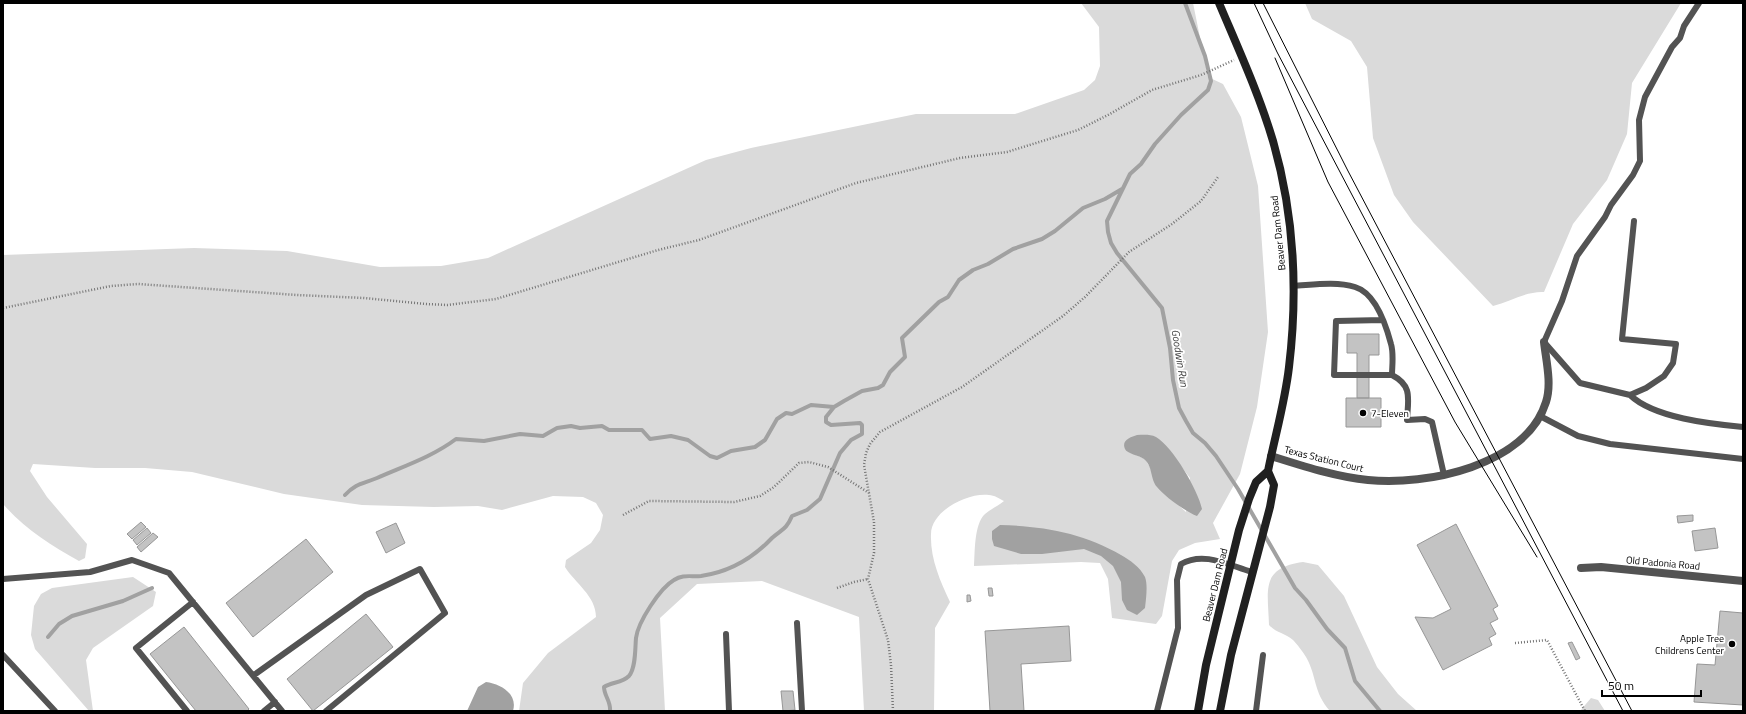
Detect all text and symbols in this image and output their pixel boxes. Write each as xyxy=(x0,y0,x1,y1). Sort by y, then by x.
street label: Beaver Dam Road xyxy=(1267,195,1289,271)
water label: Goodwin Run xyxy=(1168,328,1193,388)
place label: 7-Eleven xyxy=(1371,406,1409,421)
marker: 7-Eleven xyxy=(1358,408,1368,418)
street label: Texas Station Court xyxy=(1283,442,1366,476)
street label: Beaver Dam Road xyxy=(1199,547,1231,623)
street label: Old Padonia Road xyxy=(1625,552,1701,574)
place label: Apple Tree Childrens Center xyxy=(1655,631,1725,658)
marker: Apple Tree Childrens Center xyxy=(1727,639,1737,649)
scale bar xyxy=(1602,672,1701,698)
text: 50 m xyxy=(1608,676,1634,695)

